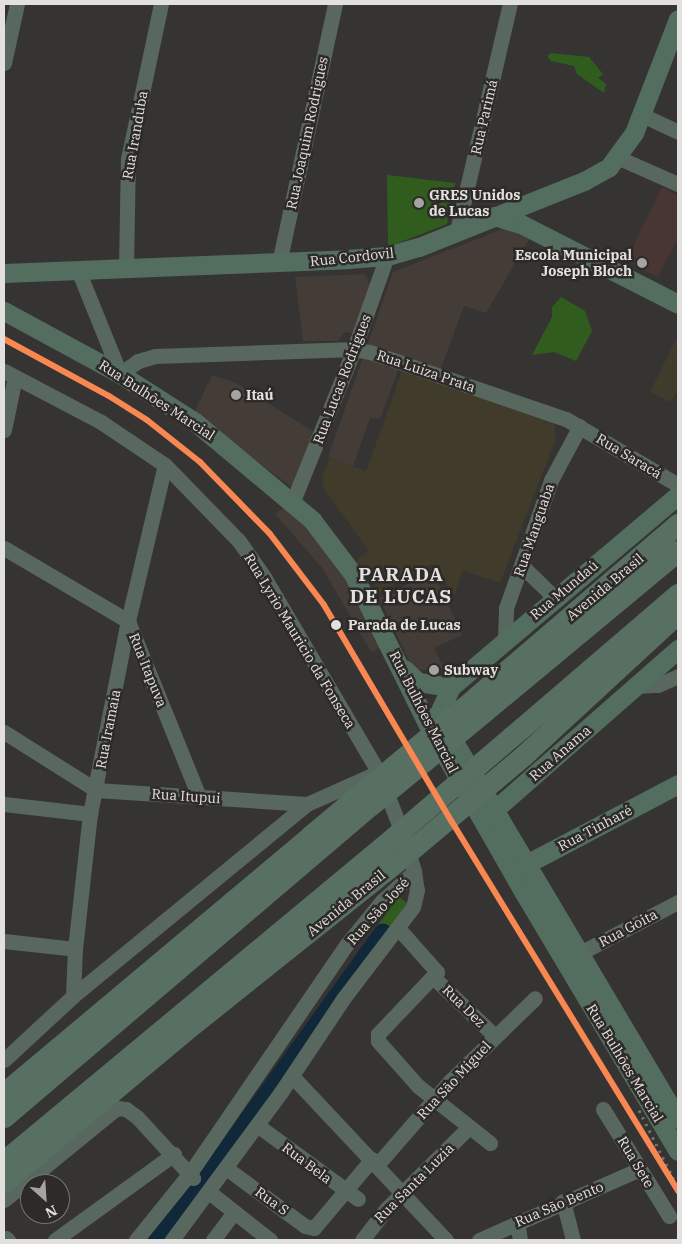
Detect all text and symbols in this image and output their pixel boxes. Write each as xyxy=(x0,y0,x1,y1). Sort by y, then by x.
street label: Rua Joaquim Rodrigues xyxy=(283,55,331,211)
street label: Rua Parimá xyxy=(467,78,501,156)
street label: Rua Iranduba xyxy=(119,89,151,181)
place label: GRES Unidos de Lucas xyxy=(429,187,520,220)
marker: GRES Unidos de Lucas xyxy=(413,197,425,209)
street label: Rua Cordovil xyxy=(309,244,395,270)
place label: Escola Municipal Joseph Bloch xyxy=(515,247,632,280)
marker: Escola Municipal Joseph Bloch xyxy=(636,257,648,269)
street label: Rua Lucas Rodrigues xyxy=(309,312,375,446)
street label: Rua Luiza Prata xyxy=(375,346,477,396)
street label: Rua Bulhões Marcial xyxy=(96,356,218,444)
place label: Itaú xyxy=(246,387,274,403)
marker: Itaú xyxy=(230,389,242,401)
street label: Rua Saracá xyxy=(593,430,665,482)
street label: Rua Manguaba xyxy=(510,481,558,579)
street label: Rua Lyrio Mauricio da Fonseca xyxy=(241,550,359,732)
street label: Avenida Brasil xyxy=(563,550,647,624)
street label: Rua Mundaú xyxy=(527,557,601,623)
district label: PARADA DE LUCAS xyxy=(349,564,453,608)
marker: Parada de Lucas xyxy=(328,617,344,633)
place label: Parada de Lucas xyxy=(348,617,461,633)
street label: Rua Itapuva xyxy=(126,630,170,710)
street label: Rua Bulhões Marcial xyxy=(386,648,462,776)
place label: Subway xyxy=(444,662,498,678)
marker: Subway xyxy=(428,664,440,676)
street label: Rua Iramaia xyxy=(92,688,124,770)
street label: Rua Anama xyxy=(526,722,594,784)
street label: Rua Itupui xyxy=(151,785,221,807)
street label: Rua Tinharé xyxy=(555,801,635,855)
street label: Avenida Brasil xyxy=(304,866,388,940)
street label: Rua São José xyxy=(344,874,412,948)
street label: Rua Goita xyxy=(596,906,660,950)
street label: Rua Dez xyxy=(439,981,489,1031)
street label: Rua Bulhões Marcial xyxy=(583,1001,667,1125)
street label: Rua São Miguel xyxy=(414,1038,494,1122)
street label: Rua Sete xyxy=(614,1133,658,1191)
street label: Rua Bela xyxy=(279,1139,335,1187)
street label: Rua Santa Luzia xyxy=(371,1140,457,1226)
north arrow xyxy=(20,1174,70,1224)
street label: Rua São Bento xyxy=(512,1178,606,1230)
street label: Rua S xyxy=(252,1183,292,1219)
text: N xyxy=(42,1201,60,1222)

